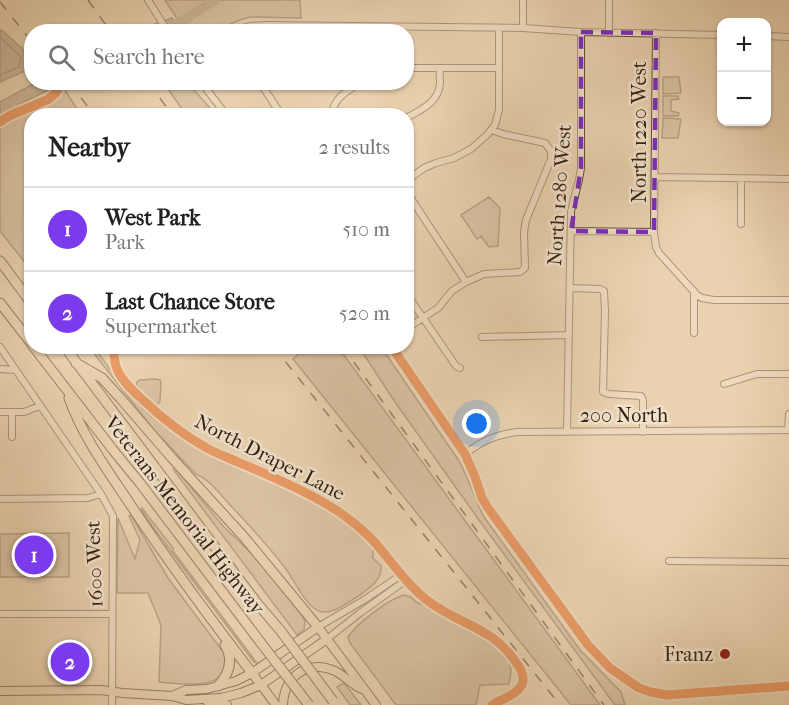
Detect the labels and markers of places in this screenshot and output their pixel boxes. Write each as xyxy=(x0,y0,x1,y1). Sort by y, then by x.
pin: 1 xyxy=(15,532,54,578)
pin: 2 xyxy=(50,640,90,684)
place label: Franz xyxy=(664,643,713,666)
marker: Franz xyxy=(718,647,732,661)

